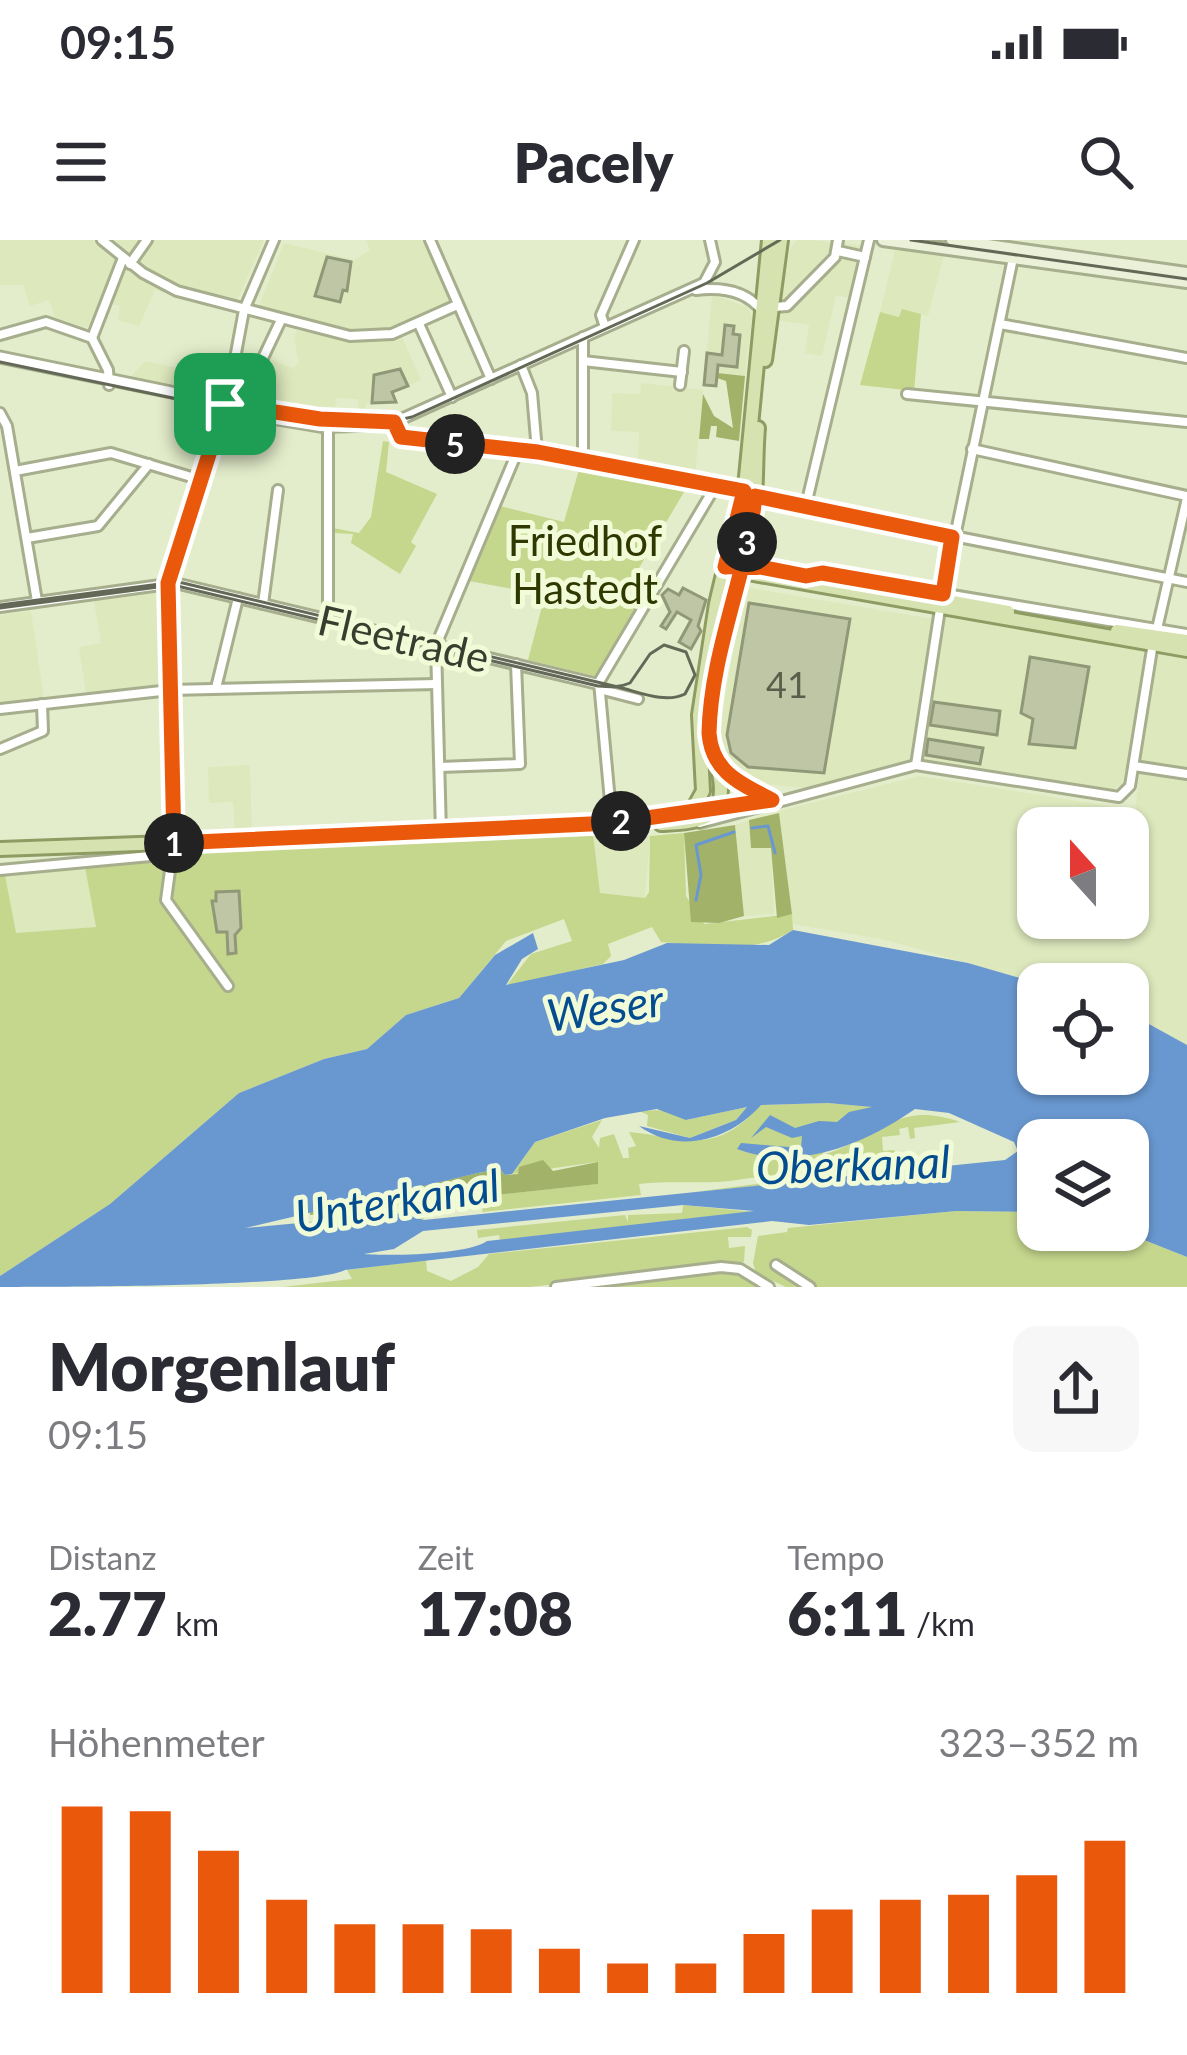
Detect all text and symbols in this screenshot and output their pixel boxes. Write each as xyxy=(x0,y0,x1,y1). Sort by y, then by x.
text: 09:15 xyxy=(60,15,176,69)
icon: menu xyxy=(48,129,114,195)
icon: search xyxy=(1073,129,1139,195)
text: Pacely xyxy=(514,130,673,195)
pin xyxy=(174,353,276,455)
icon: arrive xyxy=(192,371,258,437)
pin: 5 xyxy=(425,414,485,474)
text: 5 xyxy=(445,424,465,464)
pin: 3 xyxy=(717,512,777,572)
park label: Friedhof Hastedt xyxy=(508,515,663,613)
text: 3 xyxy=(737,522,757,562)
street label: Fleetrade xyxy=(314,594,494,682)
house number: 41 xyxy=(766,662,808,706)
pin: 2 xyxy=(591,791,651,851)
text: 2 xyxy=(611,801,631,841)
north arrow xyxy=(1017,807,1149,939)
map controls xyxy=(1017,807,1149,1251)
pin: 1 xyxy=(144,813,204,873)
text: 1 xyxy=(164,823,184,863)
button: locate xyxy=(1017,963,1149,1095)
water label: Weser xyxy=(543,972,668,1042)
button: layers xyxy=(1017,1119,1149,1251)
water label: Oberkanal xyxy=(755,1134,951,1194)
water label: Unterkanal xyxy=(291,1157,503,1243)
text: Morgenlauf xyxy=(48,1326,395,1405)
button: share xyxy=(1013,1326,1139,1452)
text: 09:15 xyxy=(48,1411,148,1457)
text: Distanz xyxy=(48,1537,157,1577)
text: Zeit xyxy=(418,1537,474,1577)
text: Tempo xyxy=(787,1537,885,1577)
text: 2.77 xyxy=(48,1577,167,1649)
text: 17:08 xyxy=(418,1577,573,1649)
text: 6:11 xyxy=(787,1577,908,1649)
text: km xyxy=(167,1603,219,1643)
text: /km xyxy=(908,1603,975,1643)
text: Höhenmeter xyxy=(48,1719,265,1765)
text: 323–352 m xyxy=(939,1719,1139,1765)

